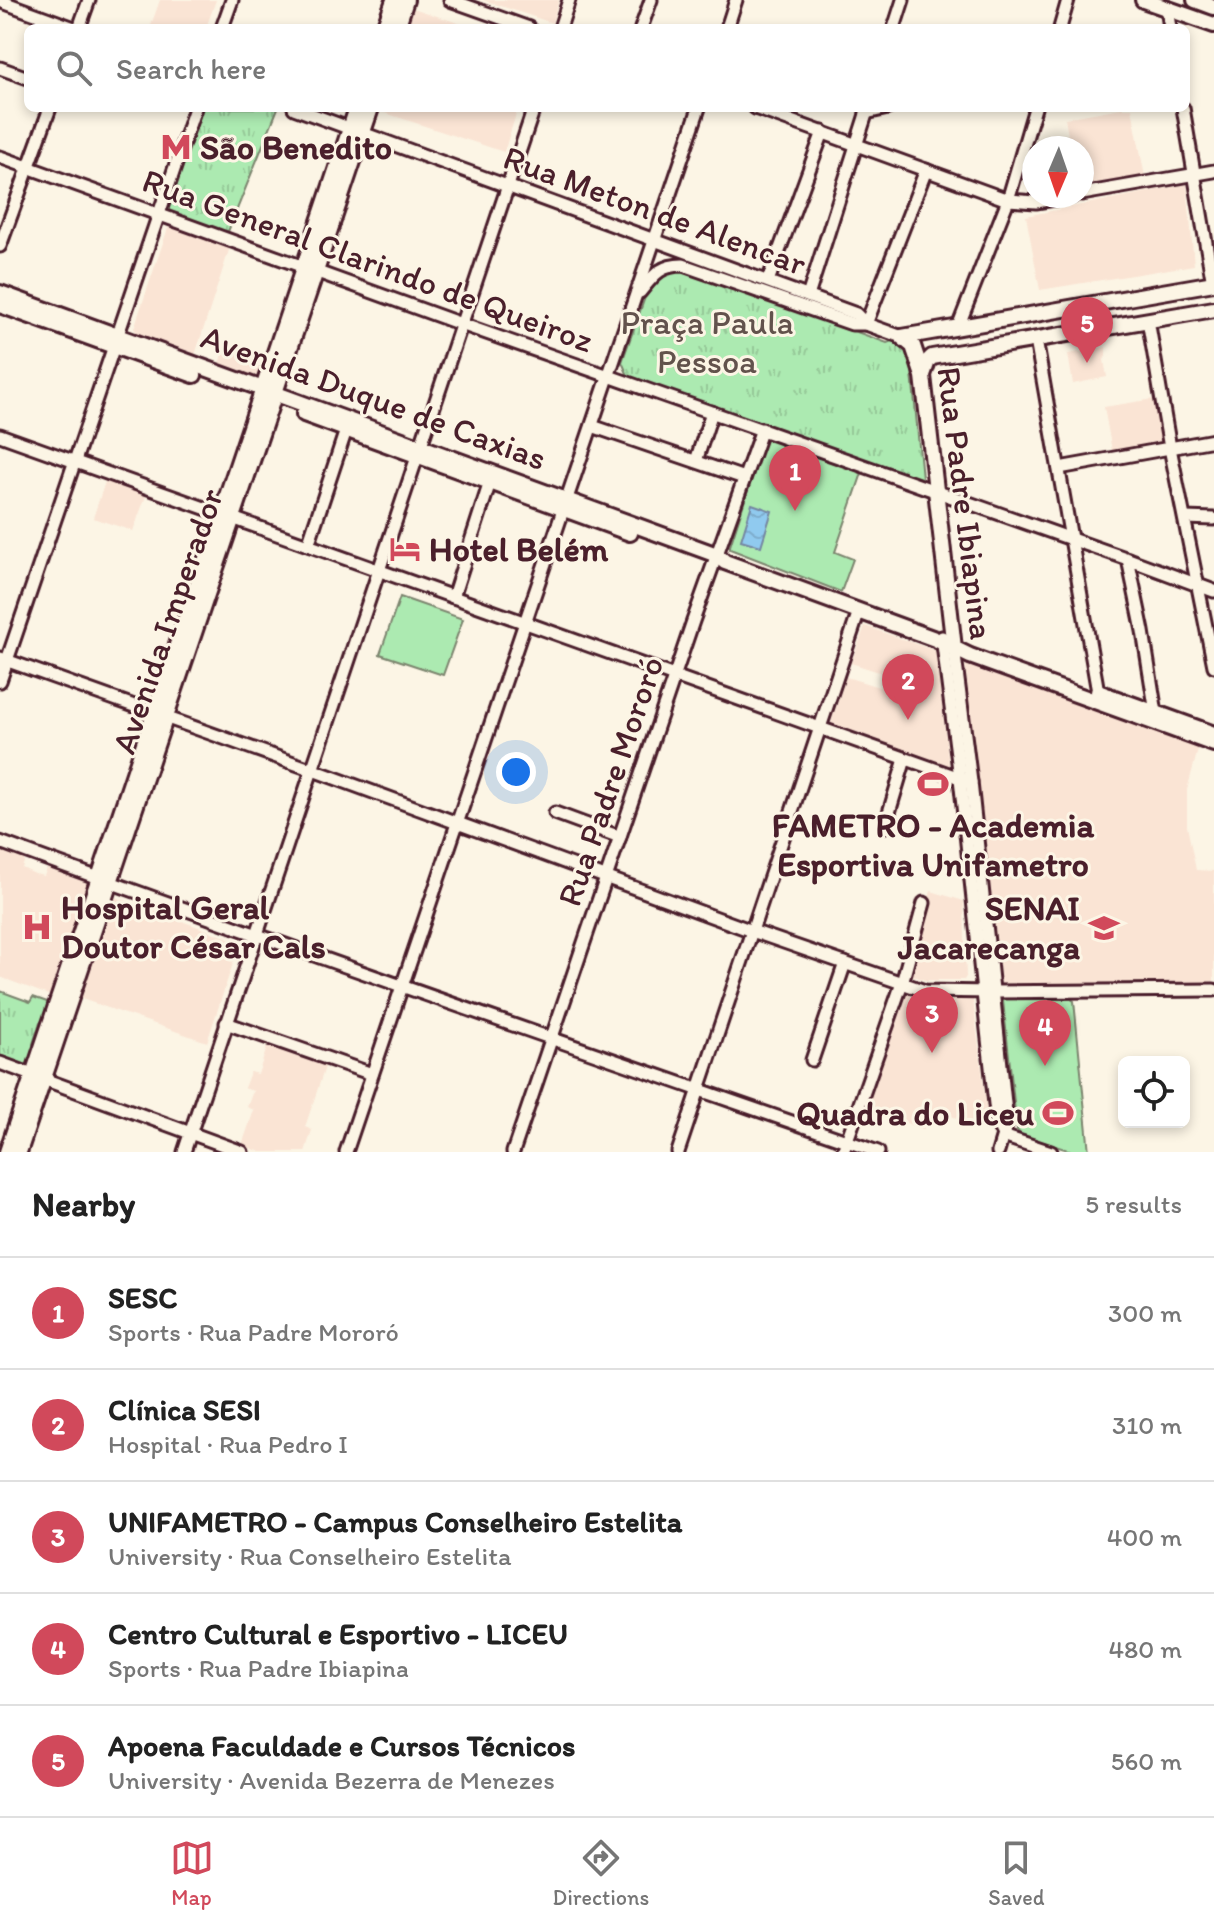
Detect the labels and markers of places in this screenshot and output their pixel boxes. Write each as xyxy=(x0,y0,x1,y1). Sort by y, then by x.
place label: São Benedito xyxy=(200,127,392,168)
metro station icon: São Benedito xyxy=(159,130,193,164)
pin: 5 xyxy=(1061,297,1113,363)
pin: 1 xyxy=(769,445,821,511)
place label: Hotel Belém xyxy=(429,529,609,570)
hotel icon: Hotel Belém xyxy=(388,532,422,566)
pin: 2 xyxy=(882,654,934,720)
sports icon: FAMETRO - Academia Esportiva Unifametro xyxy=(916,767,950,801)
place label: FAMETRO - Academia Esportiva Unifametro xyxy=(772,805,1094,885)
place label: Hospital Geral Doutor César Cals xyxy=(61,887,326,967)
place label: SENAI Jacarecanga xyxy=(897,888,1080,968)
hospital icon: Hospital Geral Doutor César Cals xyxy=(20,910,54,944)
school or university icon: SENAI Jacarecanga xyxy=(1087,911,1121,945)
pin: 3 xyxy=(906,987,958,1053)
pin: 4 xyxy=(1019,1000,1071,1066)
place label: Quadra do Liceu xyxy=(796,1093,1034,1134)
sports icon: Quadra do Liceu xyxy=(1041,1096,1075,1130)

